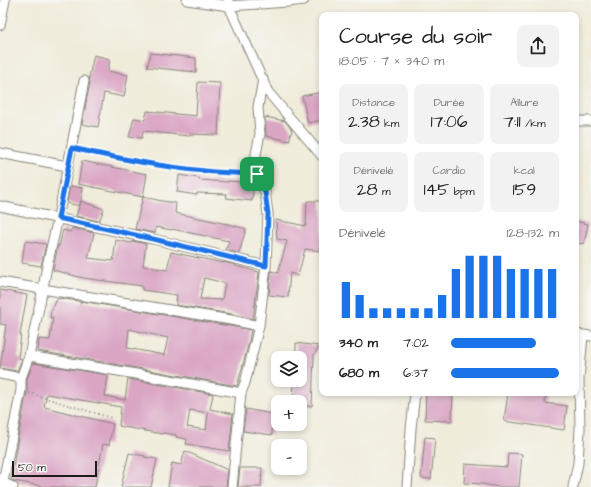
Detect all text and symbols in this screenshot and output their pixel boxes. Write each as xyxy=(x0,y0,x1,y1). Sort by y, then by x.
text: Course du soir xyxy=(339,21,492,52)
button: share xyxy=(517,25,559,67)
text: 18:05 · 7 × 340 m xyxy=(339,52,444,70)
text: Distance xyxy=(352,95,395,110)
text: Durée xyxy=(434,95,464,110)
text: Allure xyxy=(510,95,538,110)
text: 2.38 xyxy=(348,110,380,134)
text: 17:06 xyxy=(431,110,467,134)
text: 7:11 xyxy=(503,110,521,134)
text: km xyxy=(380,116,399,131)
text: /km xyxy=(521,116,546,131)
pin xyxy=(240,157,274,191)
icon: arrive xyxy=(246,163,268,185)
text: Dénivelé xyxy=(354,163,393,178)
text: Cardio xyxy=(433,163,465,178)
text: kcal xyxy=(514,163,535,178)
text: 28 xyxy=(357,178,378,202)
text: 145 xyxy=(423,178,449,202)
text: 159 xyxy=(512,178,536,202)
text: m xyxy=(378,184,391,199)
text: bpm xyxy=(449,184,475,199)
text: Dénivelé xyxy=(339,224,386,242)
text: 128–132 m xyxy=(506,224,559,242)
text: 340 m xyxy=(339,334,378,352)
text: 7:02 xyxy=(403,334,429,352)
map controls xyxy=(271,351,307,475)
button: layers xyxy=(271,351,307,387)
text: 680 m xyxy=(339,364,379,382)
text: 6:37 xyxy=(403,364,428,382)
button: + xyxy=(271,395,307,431)
button: − xyxy=(271,439,307,475)
scale bar xyxy=(12,459,97,478)
text: 50 m xyxy=(18,460,46,475)

